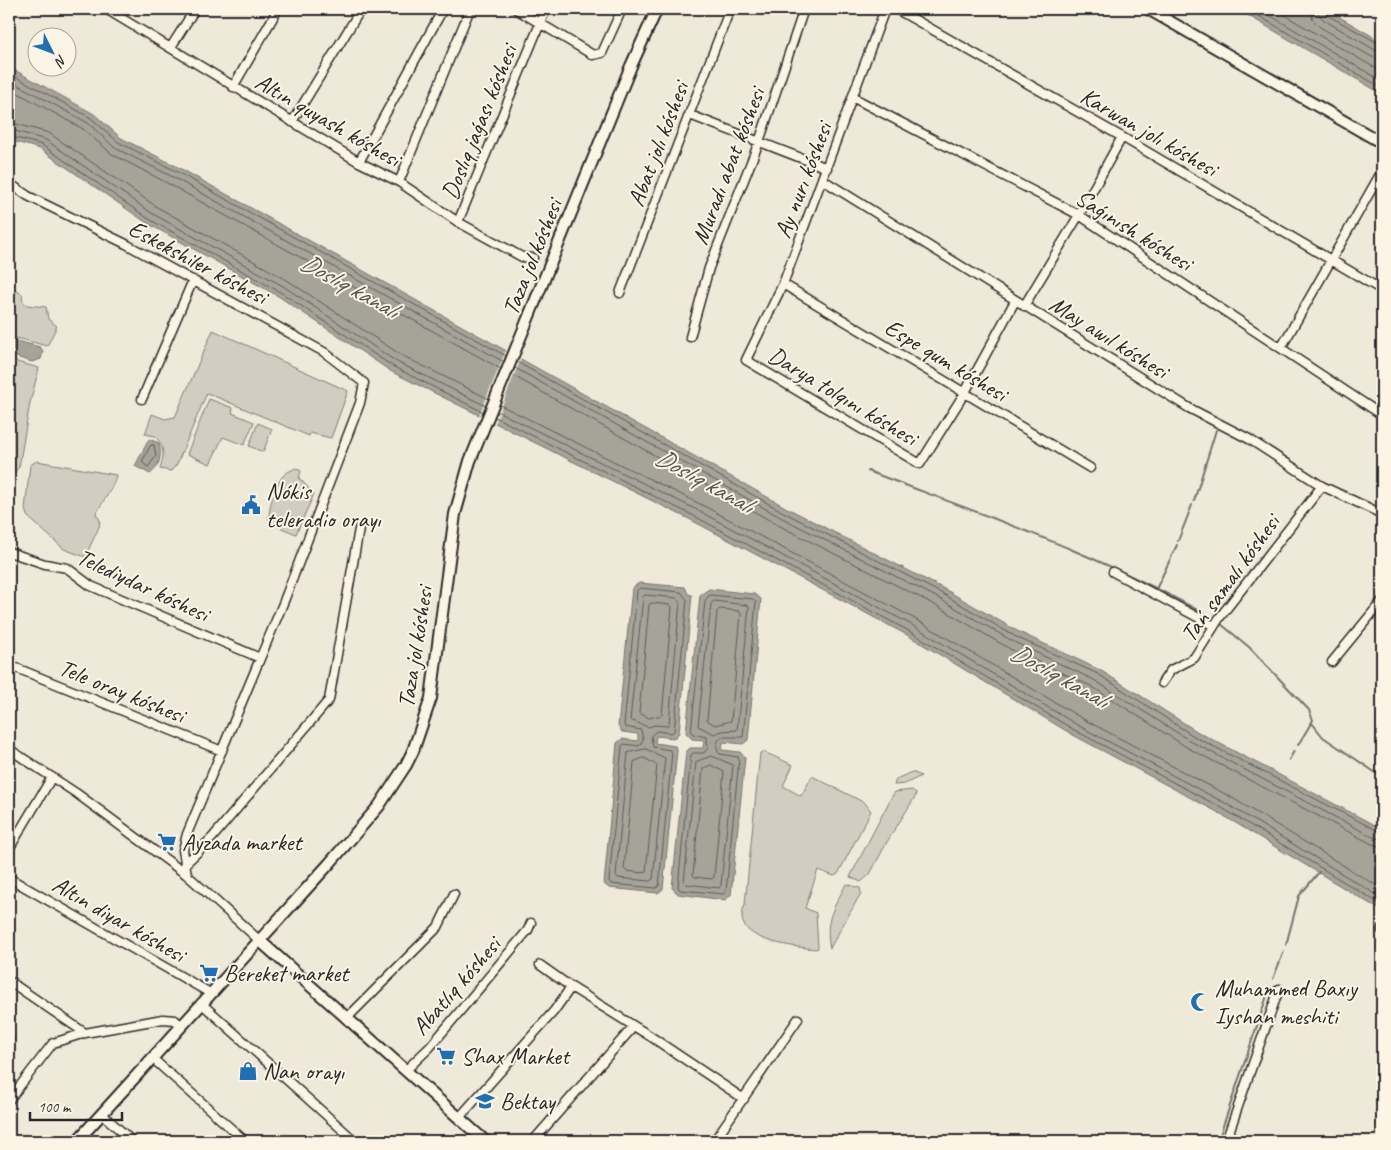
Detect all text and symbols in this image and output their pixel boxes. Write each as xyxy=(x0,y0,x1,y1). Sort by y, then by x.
north arrow xyxy=(28,28,78,78)
street label: Doslıq jaǵası kóshesi xyxy=(434,38,525,204)
text: N xyxy=(51,51,71,71)
street label: Altın quyash kóshesi xyxy=(250,66,408,175)
street label: Abat jolı kóshesi xyxy=(621,75,696,211)
street label: Muradı abat kóshesi xyxy=(684,81,772,248)
street label: Karwan jolı kóshesi xyxy=(1075,81,1225,185)
street label: Ay nurı kóshesi xyxy=(767,116,840,242)
street label: Saǵınısh kóshesi xyxy=(1070,182,1200,279)
street label: Taza jol kóshesi xyxy=(495,192,570,319)
street label: Eskekshiler kóshesi xyxy=(123,213,275,312)
water label: Doslıq kanalı xyxy=(295,246,407,328)
street label: May awıl kóshesi xyxy=(1044,289,1176,387)
street label: Espe qum kóshesi xyxy=(879,312,1015,410)
street label: Darya tolqını kóshesi xyxy=(763,340,925,454)
water label: Doslıq kanalı xyxy=(650,441,762,523)
place label: Nókis teleradio orayı xyxy=(266,476,382,534)
public building icon: Nókis teleradio orayı xyxy=(240,494,262,516)
street label: Tań samalı kóshesi xyxy=(1174,506,1288,648)
street label: Telediydar kóshesi xyxy=(72,541,216,630)
street label: Taza jol kóshesi xyxy=(391,582,440,710)
water label: Doslıq kanalı xyxy=(1005,636,1117,718)
street label: Tele oray kóshesi xyxy=(55,652,192,731)
place label: Ayzada market xyxy=(182,827,303,857)
supermarket icon: Ayzada market xyxy=(156,831,178,853)
street label: Altın diyar kóshesi xyxy=(47,869,193,970)
street label: Abatlıq kóshesi xyxy=(405,929,509,1041)
place label: Bereket market xyxy=(224,958,350,988)
supermarket icon: Bereket market xyxy=(198,962,220,984)
place label: Muhammed Baxıy Iyshan meshiti xyxy=(1215,973,1359,1031)
mosque icon: Muhammed Baxıy Iyshan meshiti xyxy=(1189,991,1211,1013)
place label: Shax Market xyxy=(461,1041,571,1071)
supermarket icon: Shax Market xyxy=(435,1045,457,1067)
place label: Nan orayı xyxy=(263,1056,346,1086)
shop icon: Nan orayı xyxy=(237,1060,259,1082)
place label: Bektay xyxy=(500,1086,557,1116)
scale bar xyxy=(30,1090,122,1122)
school or university icon: Bektay xyxy=(474,1090,496,1112)
text: 100 m xyxy=(38,1098,72,1117)

